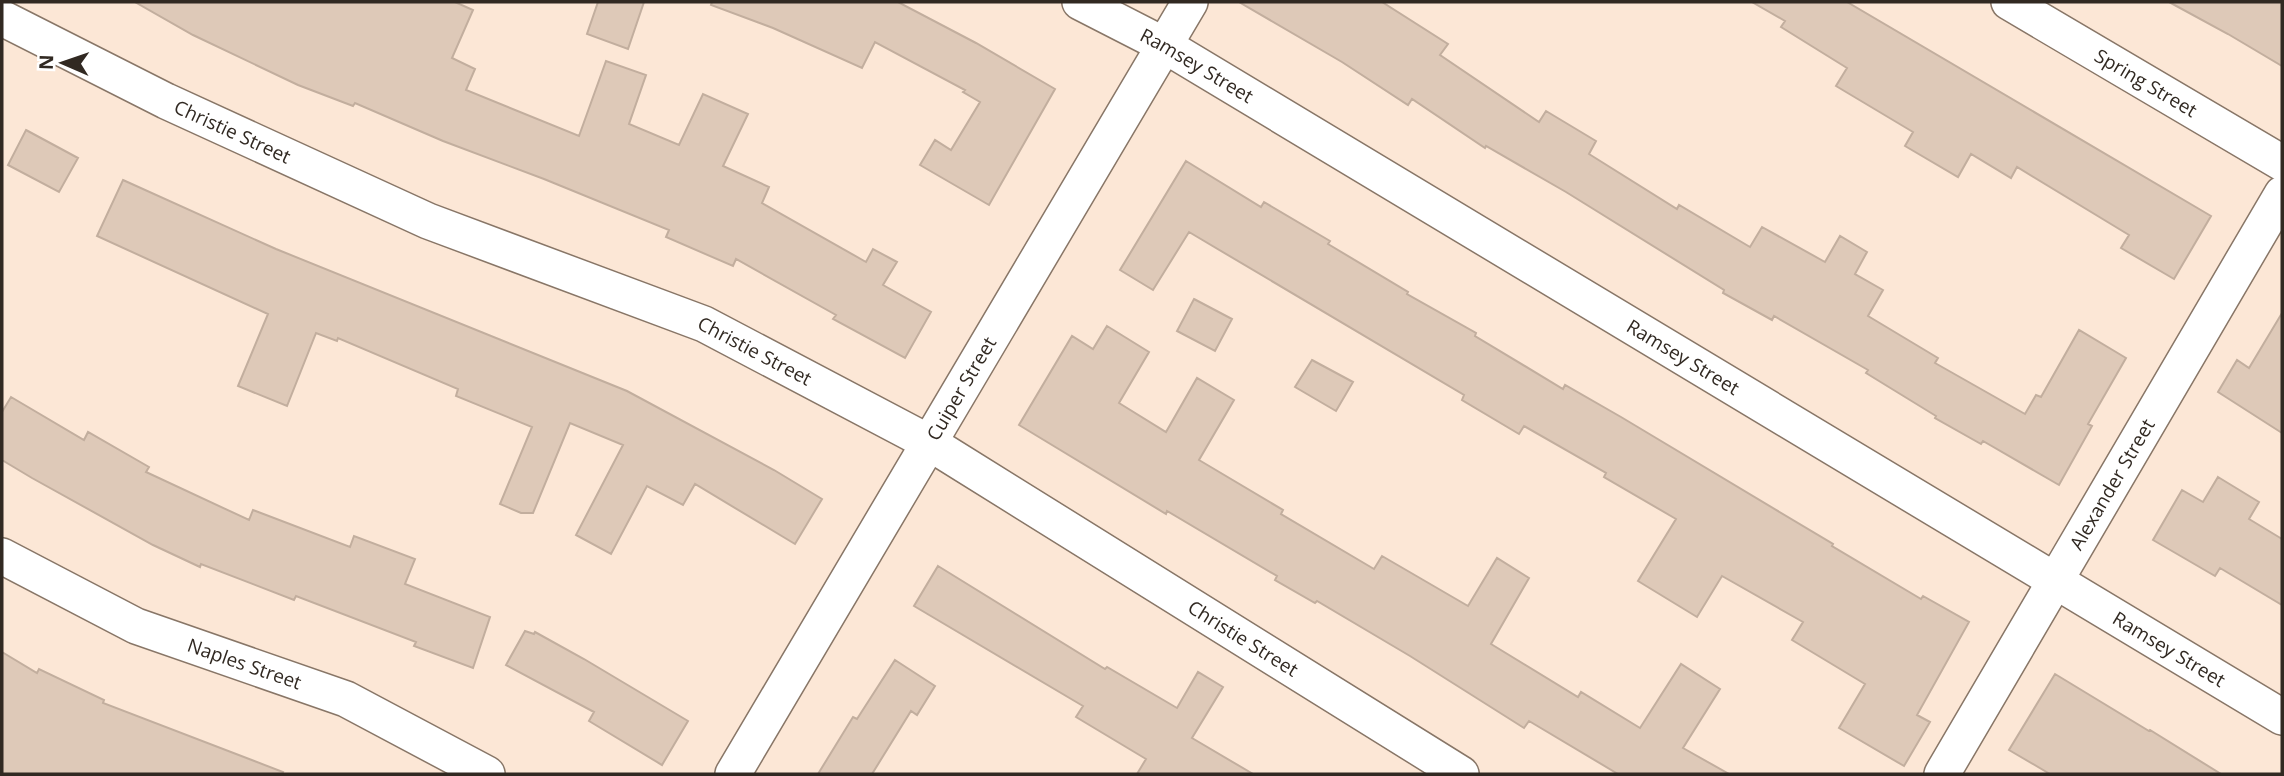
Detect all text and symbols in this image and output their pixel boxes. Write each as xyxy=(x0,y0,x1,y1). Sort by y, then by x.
street label: Ramsey Street xyxy=(1136,22,1259,109)
north arrow xyxy=(28,28,98,98)
street label: Spring Street xyxy=(2090,42,2202,123)
text: N xyxy=(33,54,59,71)
street label: Christie Street xyxy=(170,94,295,170)
street label: Christie Street xyxy=(693,310,817,392)
street label: Ramsey Street xyxy=(1622,313,1744,401)
street label: Cuiper Street xyxy=(920,332,1002,445)
street label: Alexander Street xyxy=(2063,414,2161,554)
street label: Christie Street xyxy=(1183,594,1303,683)
street label: Ramsey Street xyxy=(2108,605,2230,693)
street label: Naples Street xyxy=(184,632,305,696)

